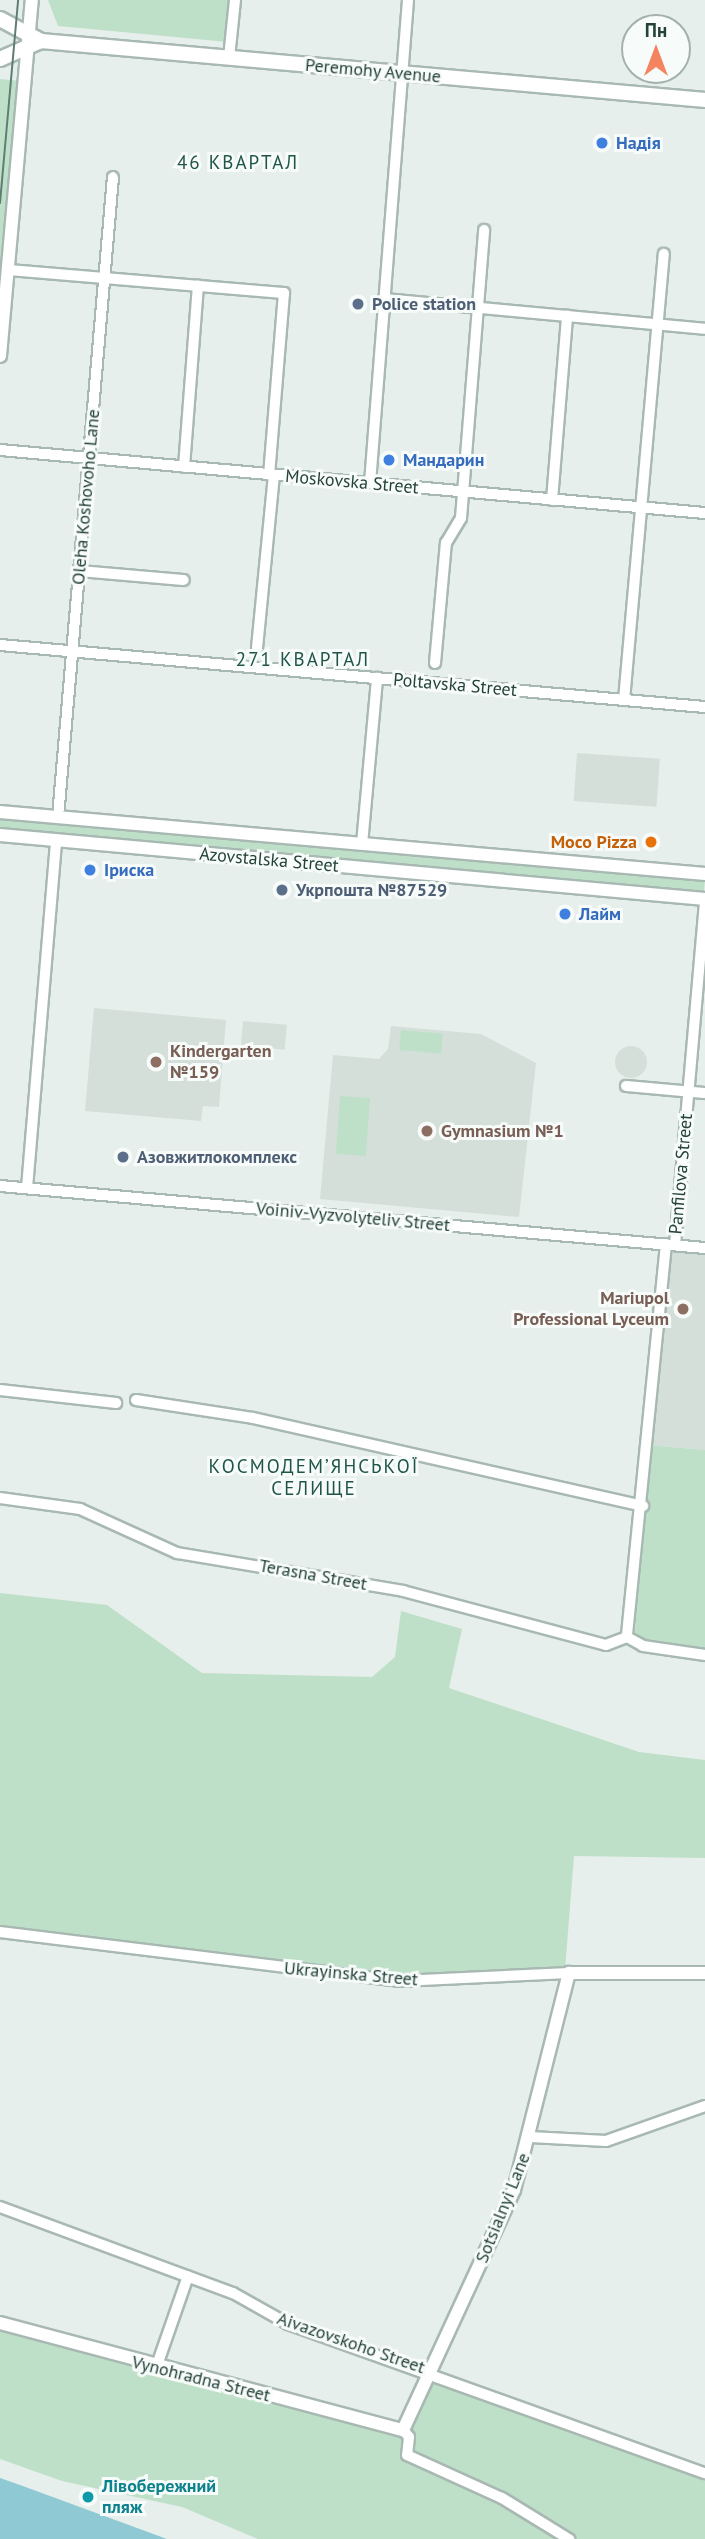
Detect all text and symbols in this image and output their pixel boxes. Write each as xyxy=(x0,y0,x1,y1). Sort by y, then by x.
north arrow xyxy=(621,14,691,84)
text: Пн xyxy=(645,18,667,42)
street label: Peremohy Avenue xyxy=(304,54,442,88)
place label: Надiя xyxy=(616,132,661,154)
marker: Надiя xyxy=(594,135,610,151)
district label: 46 КВАРТАЛ xyxy=(178,152,298,174)
place label: Police station xyxy=(372,293,476,315)
marker: Police station xyxy=(350,296,366,312)
street label: Oleha Koshovoho Lane xyxy=(68,408,104,586)
place label: Мандарин xyxy=(403,449,484,471)
marker: Мандарин xyxy=(381,452,397,468)
street label: Moskovska Street xyxy=(284,465,420,499)
district label: 271 КВАРТАЛ xyxy=(237,649,369,671)
street label: Poltavska Street xyxy=(392,669,518,701)
place label: Moco Pizza xyxy=(551,831,637,853)
marker: Moco Pizza xyxy=(643,834,659,850)
street label: Azovstalska Street xyxy=(198,843,340,877)
place label: Іриска xyxy=(104,859,154,881)
marker: Іриска xyxy=(82,862,98,878)
place label: Укрпошта №87529 xyxy=(296,879,447,901)
marker: Укрпошта №87529 xyxy=(274,882,290,898)
place label: Лайм xyxy=(579,903,621,925)
marker: Лайм xyxy=(557,906,573,922)
place label: Kindergarten №159 xyxy=(170,1041,272,1084)
marker: Kindergarten №159 xyxy=(148,1054,164,1070)
street label: Panfilova Street xyxy=(665,1113,697,1235)
place label: Gymnasium №1 xyxy=(441,1120,564,1142)
marker: Gymnasium №1 xyxy=(419,1123,435,1139)
place label: Азовжитлокомплекс xyxy=(137,1146,297,1168)
marker: Азовжитлокомплекс xyxy=(115,1149,131,1165)
street label: Voiniv-Vyzvolyteliv Street xyxy=(255,1198,451,1236)
place label: Mariupol Professional Lyceum xyxy=(513,1288,669,1330)
marker: Mariupol Professional Lyceum xyxy=(675,1301,691,1317)
district label: КОСМОДЕМ’ЯНСЬКОЇ СЕЛИЩЕ xyxy=(211,1456,417,1500)
street label: Terasna Street xyxy=(257,1555,369,1595)
street label: Ukrayinska Street xyxy=(283,1957,419,1991)
street label: Sotsialnyi Lane xyxy=(471,2150,535,2266)
street label: Aivazovskoho Street xyxy=(274,2308,428,2378)
street label: Vynohradna Street xyxy=(130,2351,272,2407)
place label: Лівобережний пляж xyxy=(102,2476,216,2518)
marker: Лівобережний пляж xyxy=(80,2489,96,2505)

